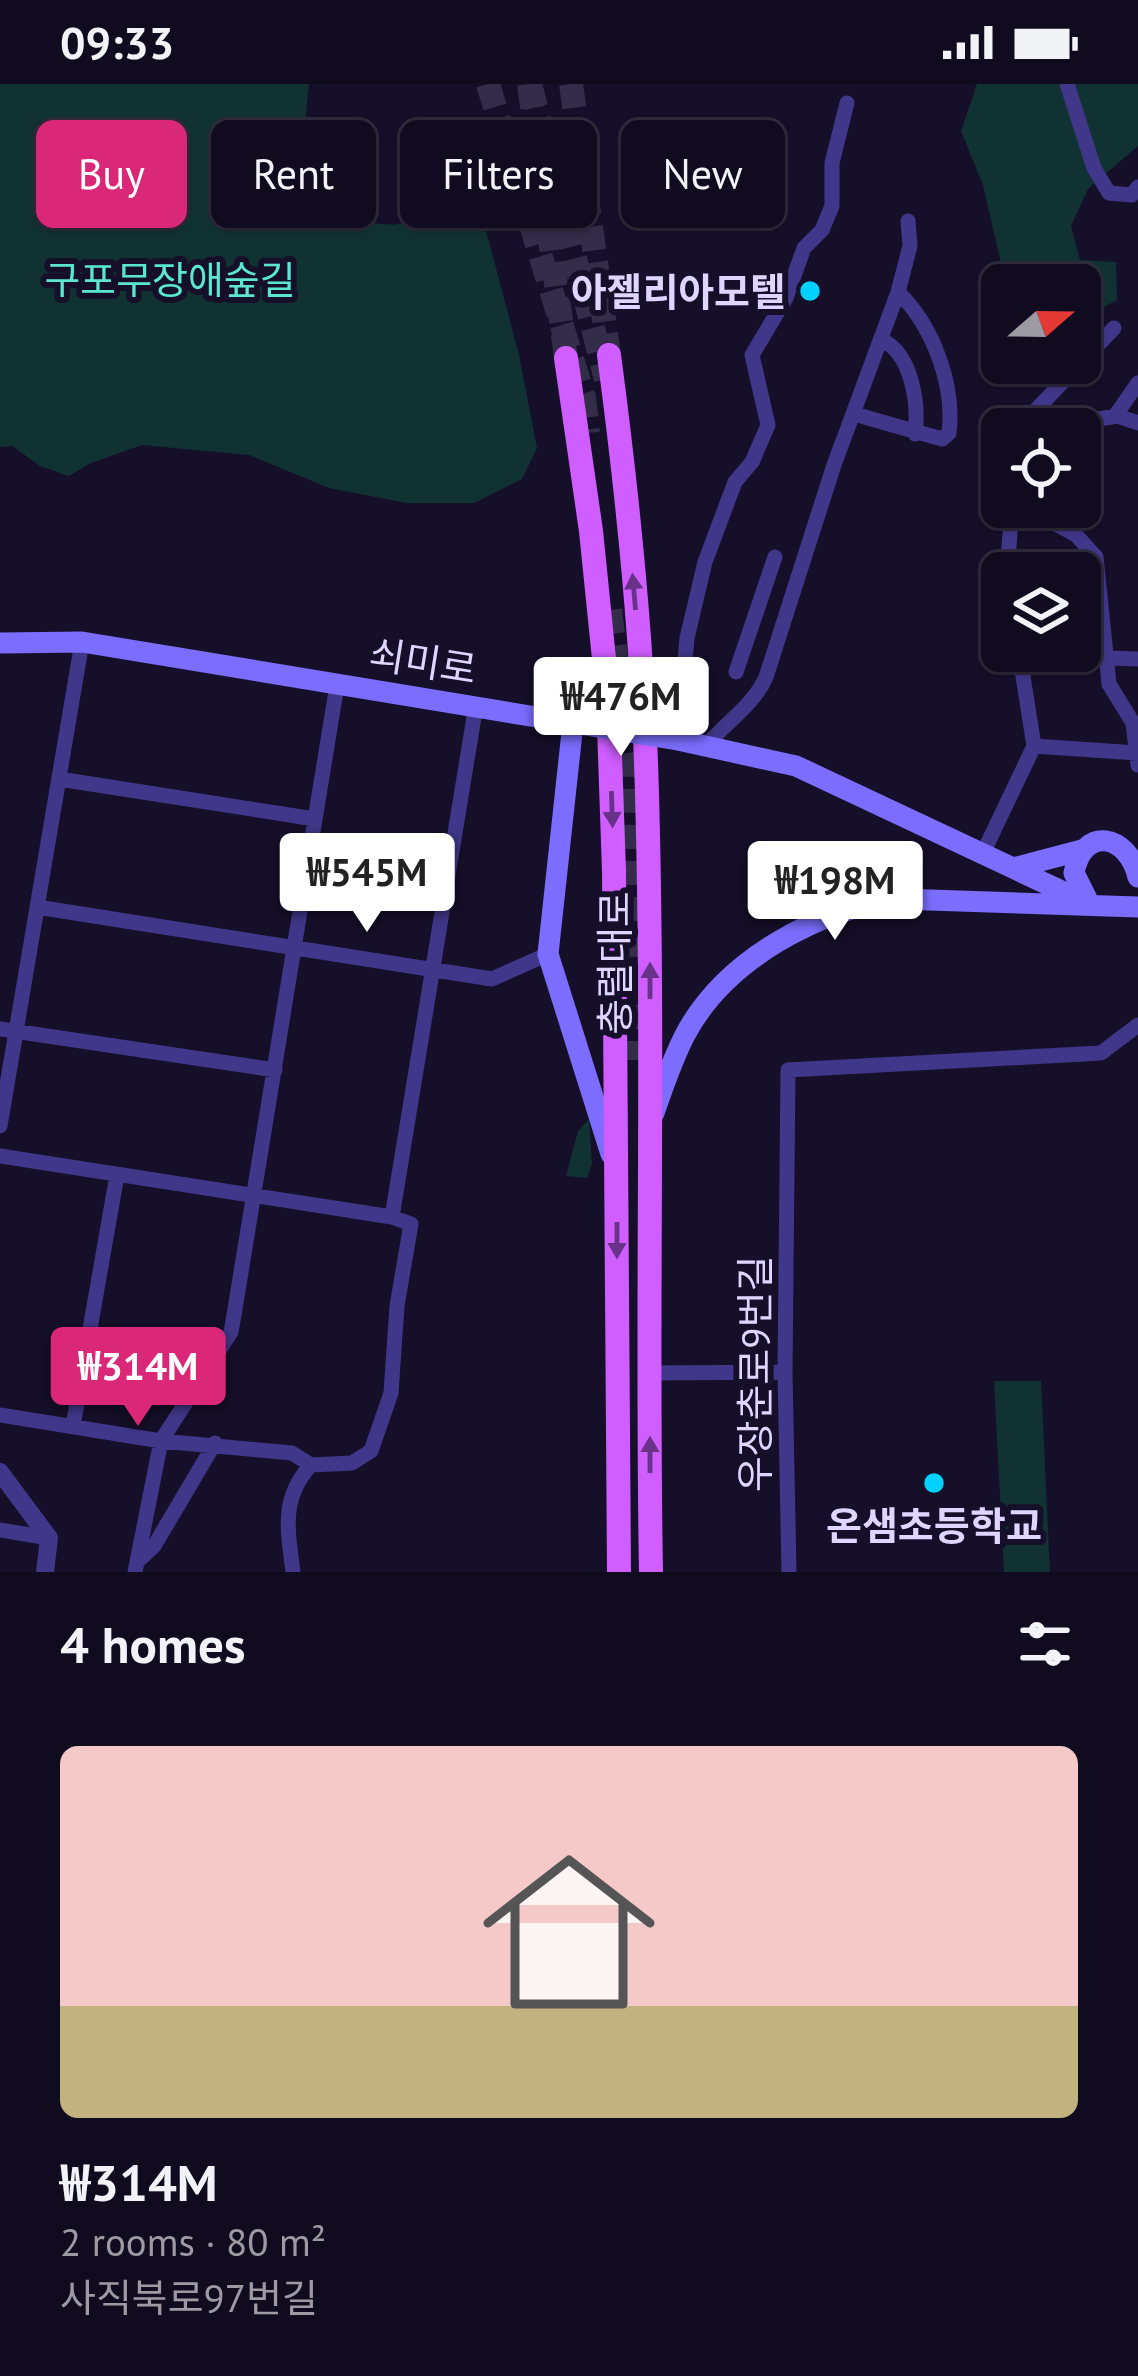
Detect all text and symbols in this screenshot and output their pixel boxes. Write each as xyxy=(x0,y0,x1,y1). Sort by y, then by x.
text: 09:33 xyxy=(60,13,174,71)
chip: Buy xyxy=(36,120,187,228)
chip: Rent xyxy=(211,120,376,228)
chip: Filters xyxy=(400,120,597,228)
chip: New xyxy=(621,120,785,228)
park label: 구포무장애숲길 xyxy=(44,254,296,305)
north arrow xyxy=(981,264,1101,384)
map controls xyxy=(981,264,1101,672)
place label: 아젤리아모텔 xyxy=(571,266,786,317)
marker: 아젤리아모텔 xyxy=(797,278,823,304)
button: locate xyxy=(981,408,1101,528)
button: layers xyxy=(981,552,1101,672)
one-way arrow xyxy=(624,572,643,610)
street label: 쇠미로 xyxy=(366,627,480,695)
pin: ₩476M xyxy=(537,657,705,759)
text: ₩476M xyxy=(561,670,681,721)
one-way arrow xyxy=(603,791,622,829)
pin: ₩545M xyxy=(283,833,451,935)
pin: ₩198M xyxy=(751,841,919,943)
text: ₩545M xyxy=(307,846,427,897)
text: ₩198M xyxy=(775,854,895,905)
street label: 충렬대로 xyxy=(589,891,640,1035)
one-way arrow xyxy=(640,961,660,999)
one-way arrow xyxy=(608,1222,627,1260)
street label: 우장춘로9번길 xyxy=(729,1256,780,1492)
pin: ₩314M xyxy=(54,1327,222,1429)
text: ₩314M xyxy=(78,1340,198,1391)
one-way arrow xyxy=(640,1435,660,1473)
marker: 온샘초등학교 xyxy=(921,1470,947,1496)
place label: 온샘초등학교 xyxy=(826,1500,1042,1551)
text: 4 homes xyxy=(60,1611,246,1677)
icon: filters xyxy=(1012,1611,1078,1677)
icon: home xyxy=(461,1824,677,2040)
text: ₩314M xyxy=(60,2149,218,2215)
text: 2 rooms · 80 m² xyxy=(60,2216,326,2267)
text: 사직북로97번길 xyxy=(60,2272,318,2323)

